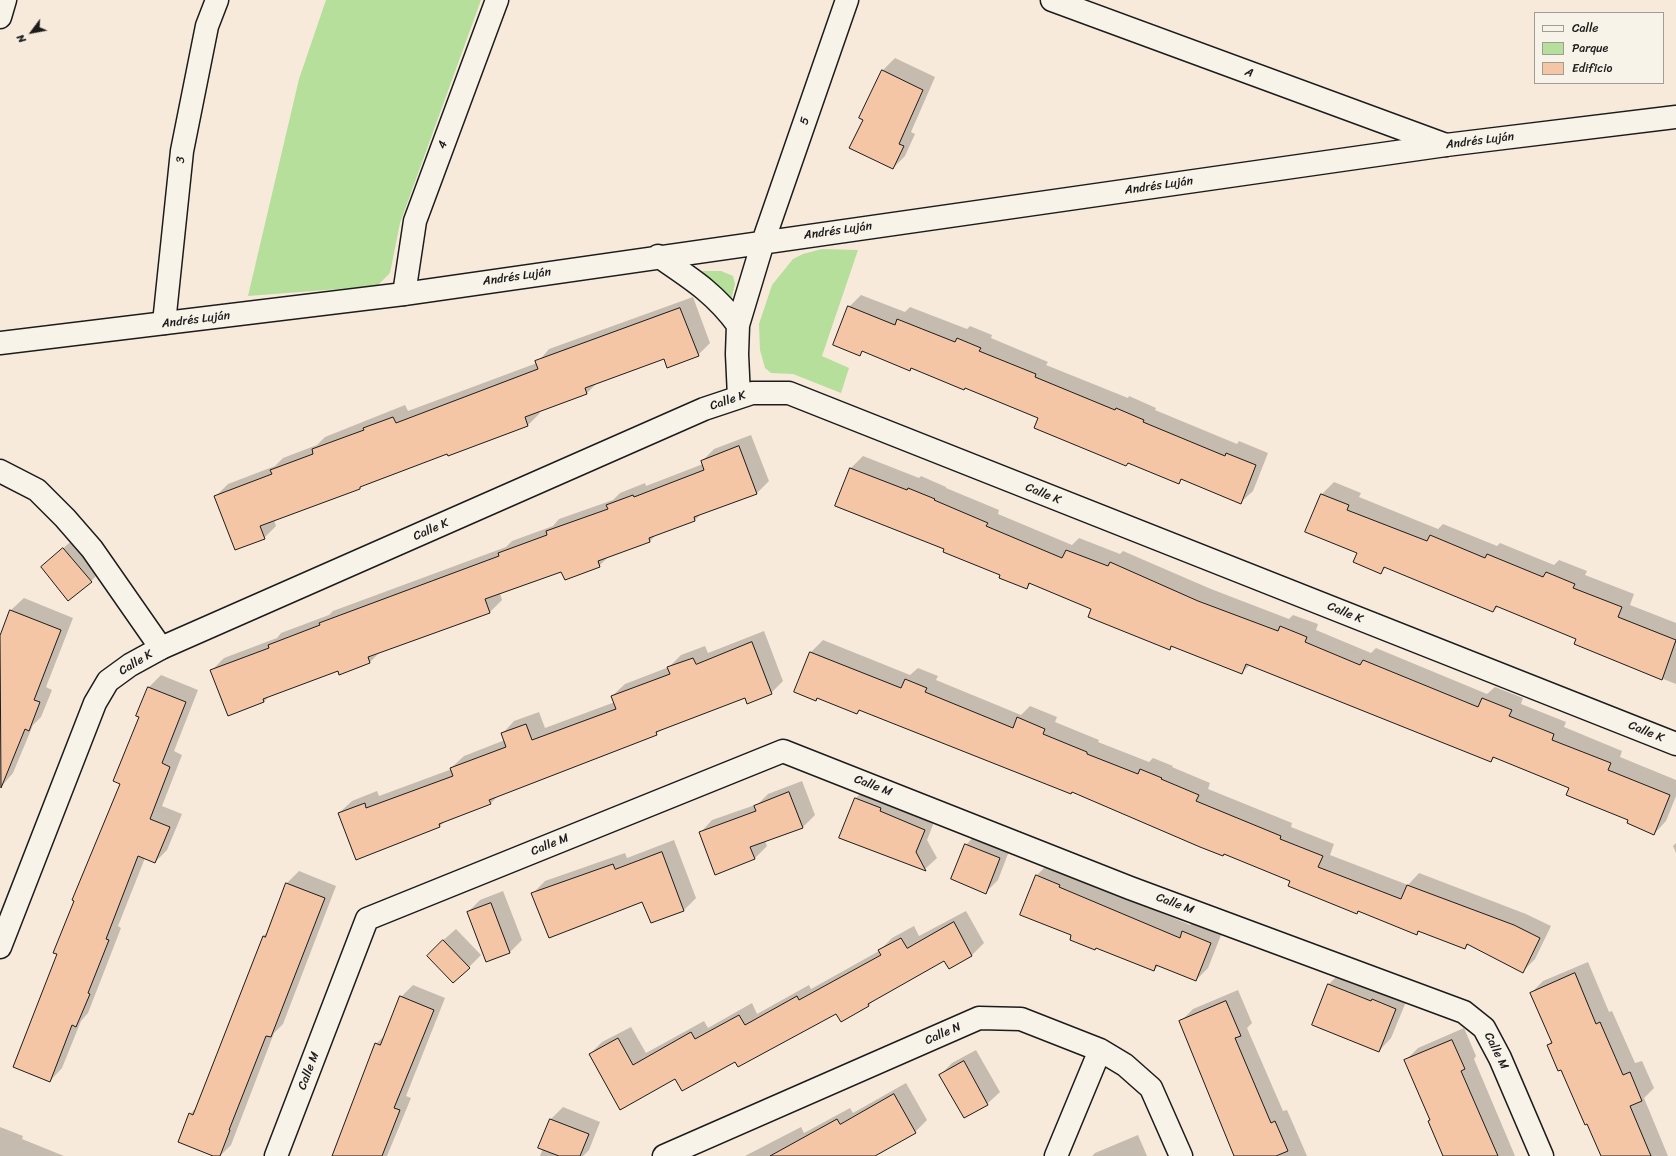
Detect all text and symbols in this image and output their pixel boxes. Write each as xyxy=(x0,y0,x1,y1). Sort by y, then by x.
north arrow xyxy=(12,12,52,52)
legend xyxy=(1534,12,1664,84)
text: Calle xyxy=(1572,17,1599,39)
text: N xyxy=(11,30,31,47)
text: Parque xyxy=(1572,37,1608,59)
text: Edificio xyxy=(1572,57,1612,79)
street label: A xyxy=(1243,65,1255,81)
street label: 5 xyxy=(797,115,813,127)
street label: Andrés Luján xyxy=(1445,130,1515,152)
street label: 4 xyxy=(435,139,451,151)
street label: 3 xyxy=(173,156,189,164)
street label: Andrés Luján xyxy=(1124,174,1194,198)
street label: Andrés Luján xyxy=(803,219,873,243)
street label: Andrés Luján xyxy=(482,265,552,289)
street label: Andrés Luján xyxy=(161,309,231,331)
street label: Calle K xyxy=(708,388,748,414)
street label: Calle K xyxy=(1023,480,1063,508)
street label: Calle K xyxy=(411,516,451,544)
street label: Calle K xyxy=(1325,599,1365,627)
street label: Calle K xyxy=(116,647,156,679)
street label: Calle K xyxy=(1626,718,1666,746)
street label: Calle M xyxy=(852,772,894,800)
street label: Calle M xyxy=(529,831,571,859)
street label: Calle M xyxy=(1154,890,1196,918)
street label: Calle N xyxy=(923,1020,963,1048)
street label: Calle M xyxy=(1481,1030,1511,1072)
street label: Calle M xyxy=(295,1050,323,1092)

